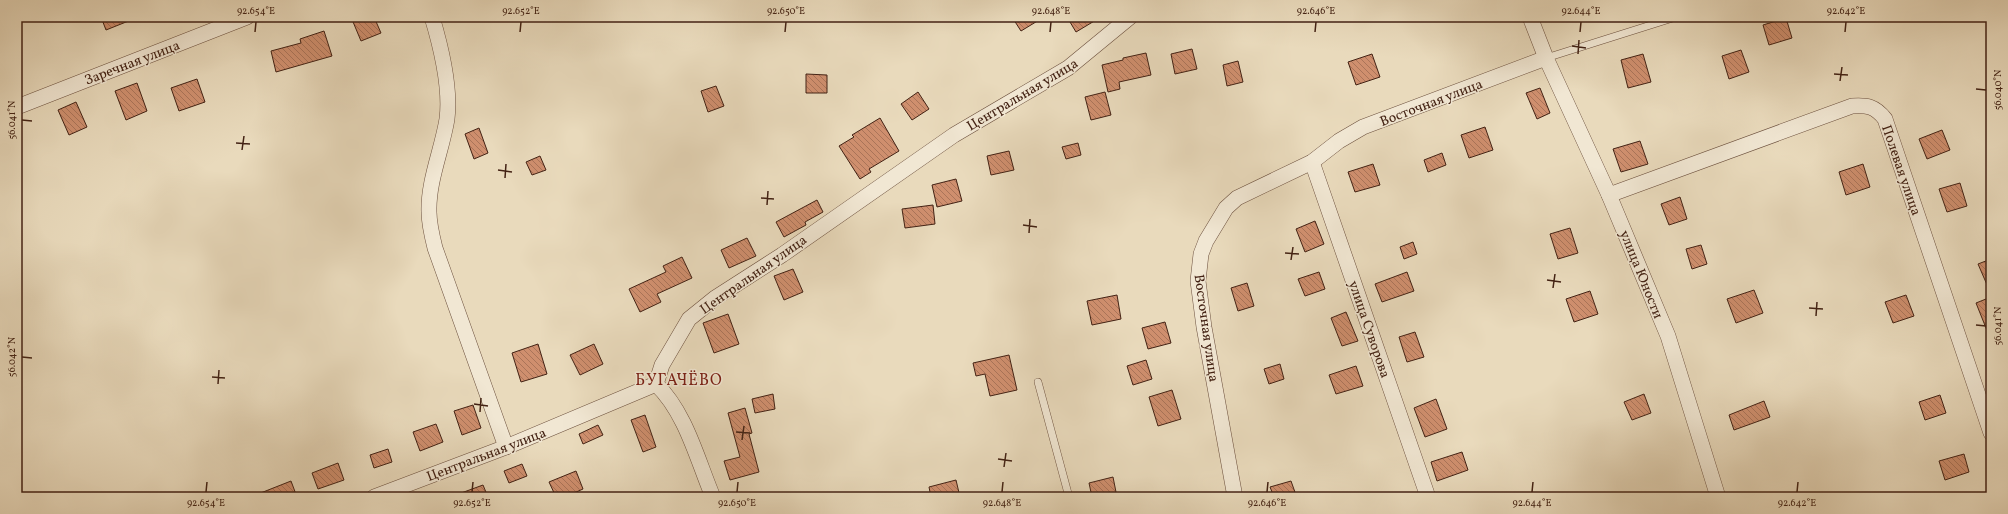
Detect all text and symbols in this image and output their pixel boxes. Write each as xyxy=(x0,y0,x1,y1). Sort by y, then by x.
text: 92.654°E xyxy=(237,4,275,18)
text: 92.652°E xyxy=(502,4,540,18)
text: 92.650°E xyxy=(767,4,805,18)
text: 92.648°E xyxy=(1032,4,1070,18)
text: 92.646°E xyxy=(1297,4,1335,18)
text: 92.644°E xyxy=(1561,4,1601,18)
text: 92.642°E xyxy=(1827,4,1865,18)
street label: Заречная улица xyxy=(82,36,183,90)
street label: Центральная улица xyxy=(964,54,1082,136)
text: 56.040°N xyxy=(1991,69,2005,110)
street label: Восточная улица xyxy=(1377,75,1486,132)
text: 56.041°N xyxy=(5,100,19,140)
street label: Полевая улица xyxy=(1876,123,1925,218)
street label: улица Юности xyxy=(1614,228,1667,322)
street label: Центральная улица xyxy=(697,231,811,319)
street label: Восточная улица xyxy=(1189,273,1222,383)
street label: улица Суворова xyxy=(1343,278,1394,381)
text: 56.041°N xyxy=(1991,306,2005,346)
text: 56.042°N xyxy=(5,336,19,377)
district label: БУГАЧЁВО xyxy=(635,370,723,392)
street label: Центральная улица xyxy=(424,424,549,487)
text: 92.654°E xyxy=(187,496,225,510)
text: 92.652°E xyxy=(453,496,491,510)
text: 92.650°E xyxy=(718,496,756,510)
text: 92.648°E xyxy=(983,496,1021,510)
text: 92.646°E xyxy=(1248,496,1286,510)
text: 92.644°E xyxy=(1512,496,1552,510)
text: 92.642°E xyxy=(1778,496,1816,510)

